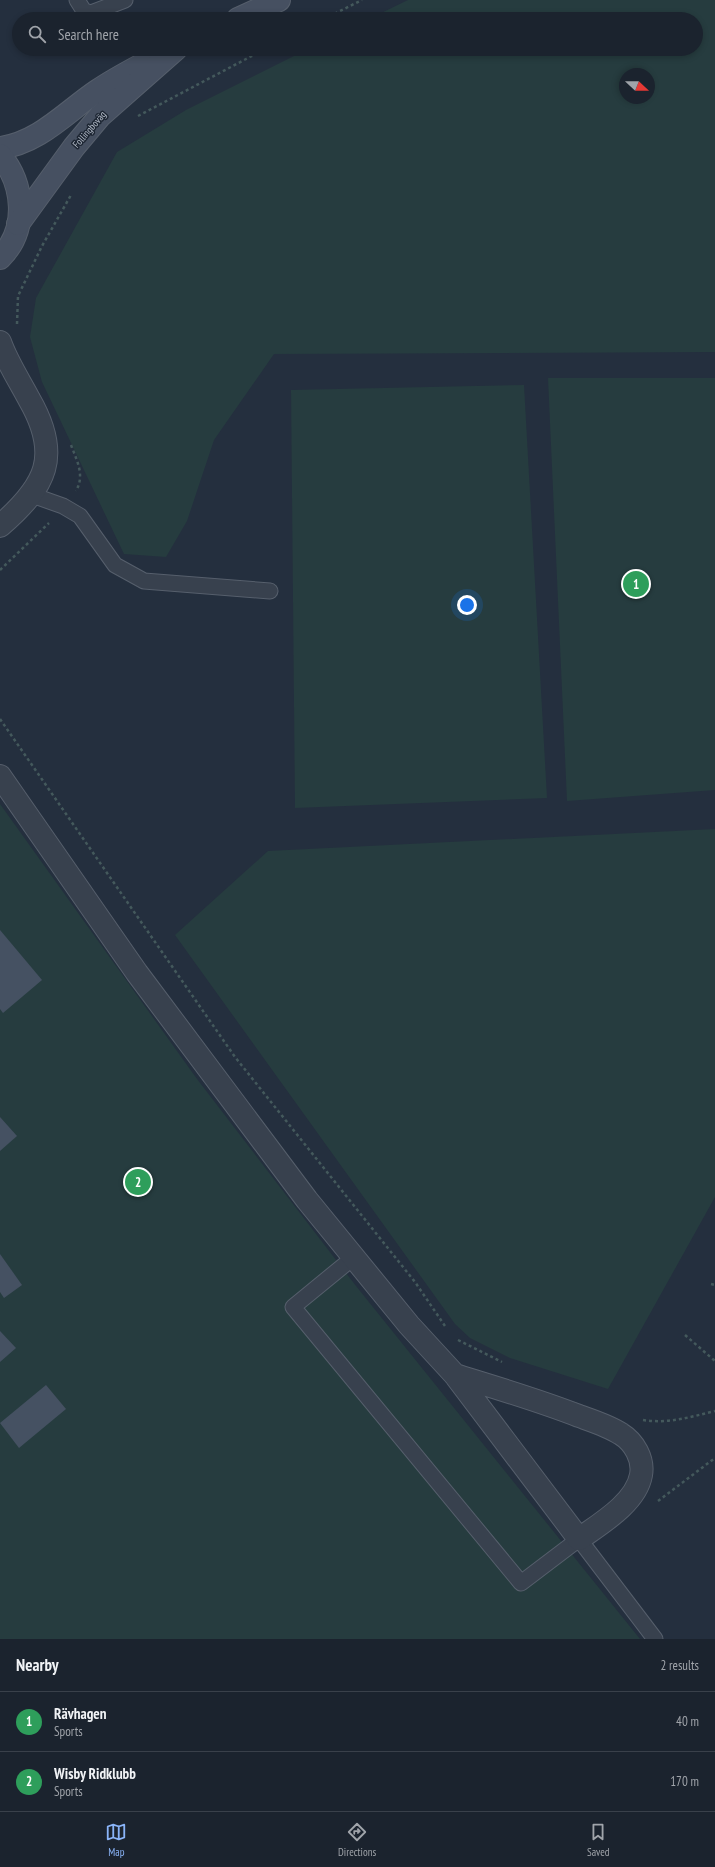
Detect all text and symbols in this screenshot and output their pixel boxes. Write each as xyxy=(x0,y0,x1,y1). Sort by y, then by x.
search box xyxy=(12,12,703,56)
icon: search xyxy=(26,23,48,45)
text: Search here xyxy=(58,25,119,44)
north arrow xyxy=(619,68,655,104)
street label: Follingboväg xyxy=(70,108,109,150)
pin: 1 xyxy=(623,569,649,599)
your location xyxy=(457,595,477,615)
pin: 2 xyxy=(125,1167,151,1197)
text: Nearby xyxy=(16,1654,59,1676)
text: 2 results xyxy=(660,1657,699,1674)
text: Rävhagen xyxy=(54,1704,106,1723)
text: 1 xyxy=(26,1713,32,1730)
text: 40 m xyxy=(676,1713,699,1730)
text: Sports xyxy=(54,1723,83,1740)
text: Wisby Ridklubb xyxy=(54,1764,136,1783)
text: 2 xyxy=(26,1773,32,1790)
text: 170 m xyxy=(670,1773,699,1790)
text: Sports xyxy=(54,1783,83,1800)
tab: Map xyxy=(105,1821,127,1859)
tab: Directions xyxy=(338,1821,376,1859)
tab: Saved xyxy=(587,1821,610,1859)

